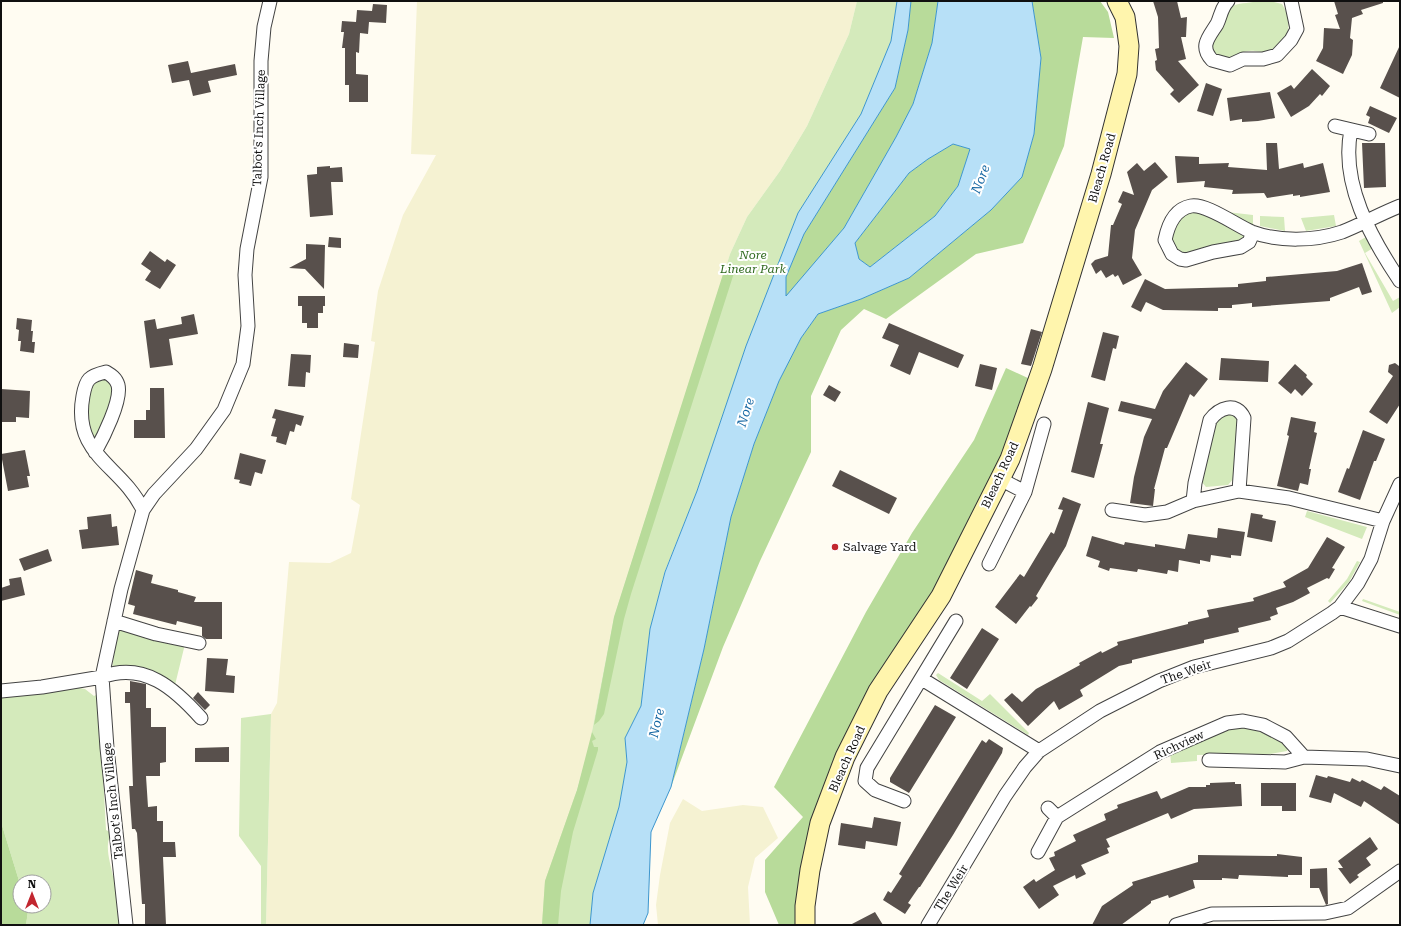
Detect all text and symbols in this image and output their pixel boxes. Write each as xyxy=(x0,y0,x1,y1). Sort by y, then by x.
street label: Talbot's Inch Village xyxy=(250,69,268,187)
street label: Bleach Road xyxy=(1085,131,1119,204)
water label: Nore xyxy=(968,162,993,197)
park label: Nore Linear Park xyxy=(719,248,787,276)
water label: Nore xyxy=(733,395,757,430)
street label: Bleach Road xyxy=(979,439,1022,510)
place label: Salvage Yard xyxy=(843,540,917,554)
marker: Salvage Yard xyxy=(830,542,840,552)
street label: The Weir xyxy=(1159,657,1213,687)
water label: Nore xyxy=(646,707,667,740)
street label: Bleach Road xyxy=(826,723,868,795)
street label: Richview xyxy=(1152,727,1206,763)
street label: Talbot's Inch Village xyxy=(100,742,126,860)
street label: The Weir xyxy=(931,862,971,914)
north arrow xyxy=(12,874,52,914)
text: N xyxy=(28,878,37,891)

